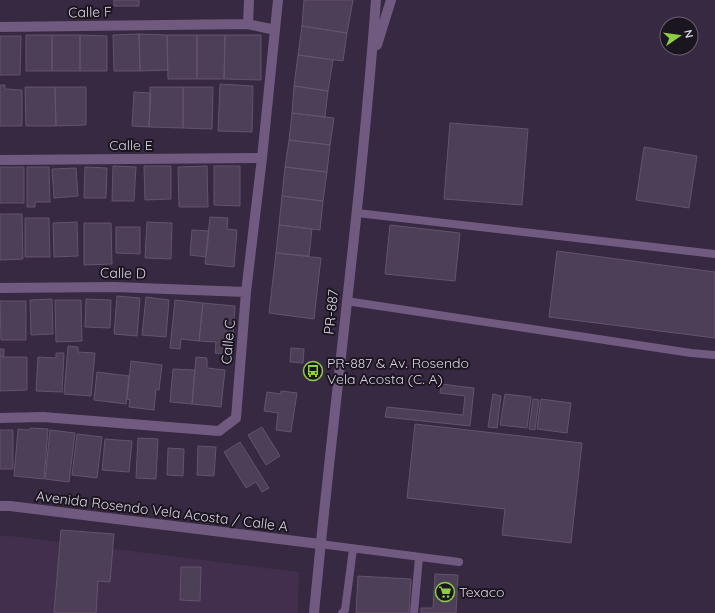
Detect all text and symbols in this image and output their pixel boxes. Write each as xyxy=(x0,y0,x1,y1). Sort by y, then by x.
street label: Calle F xyxy=(68,3,112,21)
north arrow xyxy=(659,16,699,56)
text: N xyxy=(681,28,696,39)
street label: Calle E xyxy=(109,136,153,154)
street label: Calle D xyxy=(100,264,146,282)
street label: PR-887 xyxy=(320,289,342,335)
street label: Calle C xyxy=(217,319,239,365)
place label: PR-887 & Av. Rosendo Vela Acosta (C. A) xyxy=(327,354,469,388)
bus stop icon: PR-887 & Av. Rosendo Vela Acosta (C. A) xyxy=(302,360,324,382)
street label: Avenida Rosendo Vela Acosta / Calle A xyxy=(35,487,289,535)
supermarket icon: Texaco xyxy=(434,581,456,603)
place label: Texaco xyxy=(459,583,505,601)

